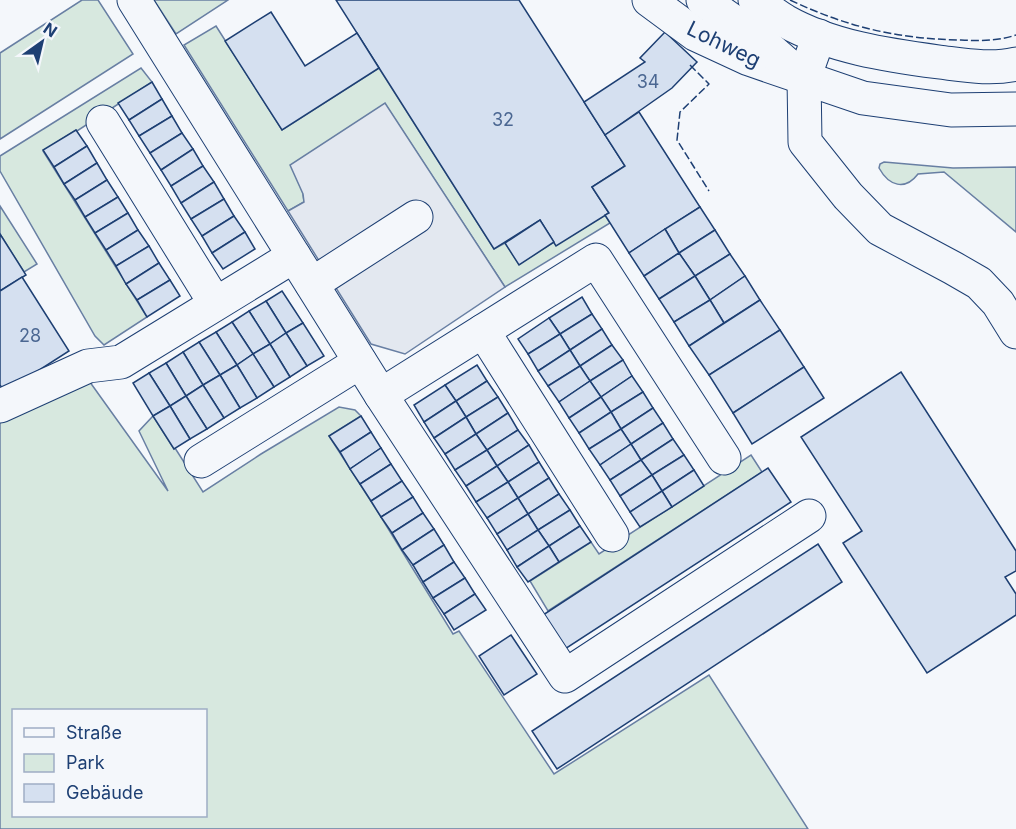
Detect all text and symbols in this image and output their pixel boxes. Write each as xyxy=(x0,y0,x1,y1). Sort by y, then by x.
north arrow xyxy=(12,12,72,72)
street label: Lohweg xyxy=(683,15,765,73)
text: N xyxy=(40,18,61,41)
house number: 34 xyxy=(637,71,659,92)
house number: 32 xyxy=(492,109,514,130)
house number: 28 xyxy=(19,325,41,346)
legend xyxy=(12,709,207,817)
text: Straße xyxy=(66,722,122,743)
text: Park xyxy=(66,752,105,773)
text: Gebäude xyxy=(66,782,143,803)

